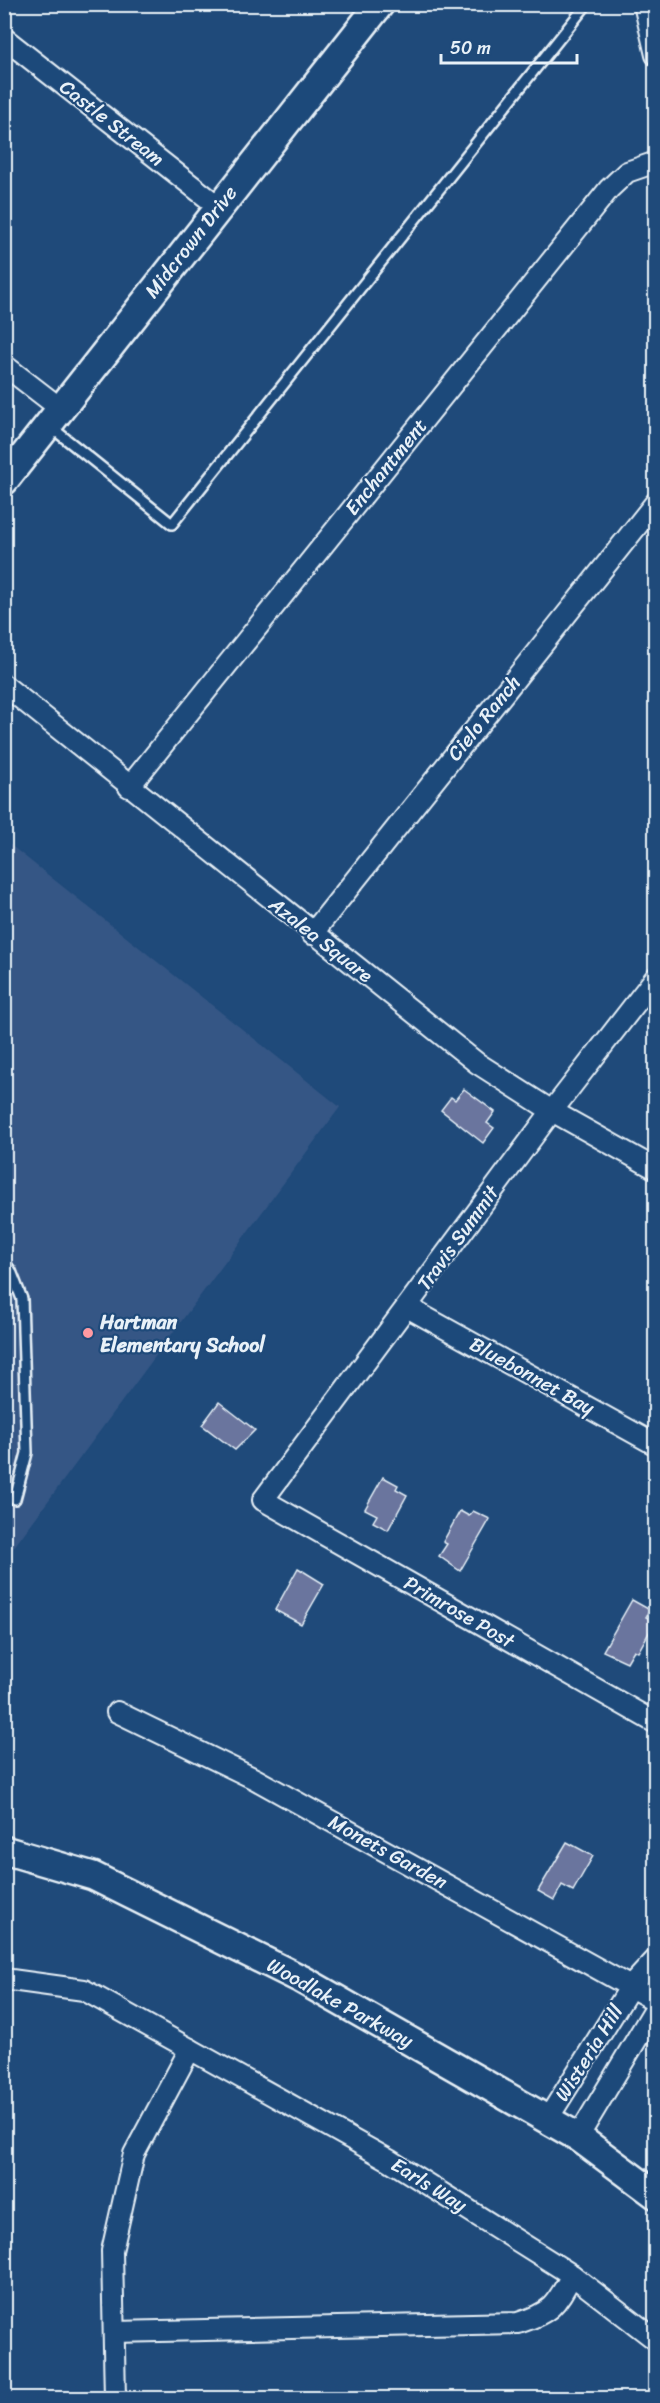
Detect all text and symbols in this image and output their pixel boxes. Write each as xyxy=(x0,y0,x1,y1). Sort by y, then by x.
scale bar xyxy=(441,27,578,65)
text: 50 m xyxy=(450,32,491,64)
street label: Castle Stream xyxy=(52,70,172,176)
street label: Midcrown Drive xyxy=(135,178,247,306)
street label: Enchantment xyxy=(336,410,437,524)
street label: Cielo Ranch xyxy=(438,667,530,769)
street label: Azalea Square xyxy=(260,887,381,992)
street label: Travis Summit xyxy=(408,1177,509,1298)
place label: Hartman Elementary School xyxy=(99,1305,266,1363)
marker: Hartman Elementary School xyxy=(81,1326,95,1340)
street label: Bluebonnet Bay xyxy=(463,1327,602,1425)
street label: Primrose Post xyxy=(397,1566,522,1658)
street label: Monets Garden xyxy=(322,1805,454,1899)
street label: Woodlake Parkway xyxy=(260,1948,420,2058)
street label: Wisteria Hill xyxy=(545,1996,633,2109)
street label: Earls Way xyxy=(384,2148,475,2222)

